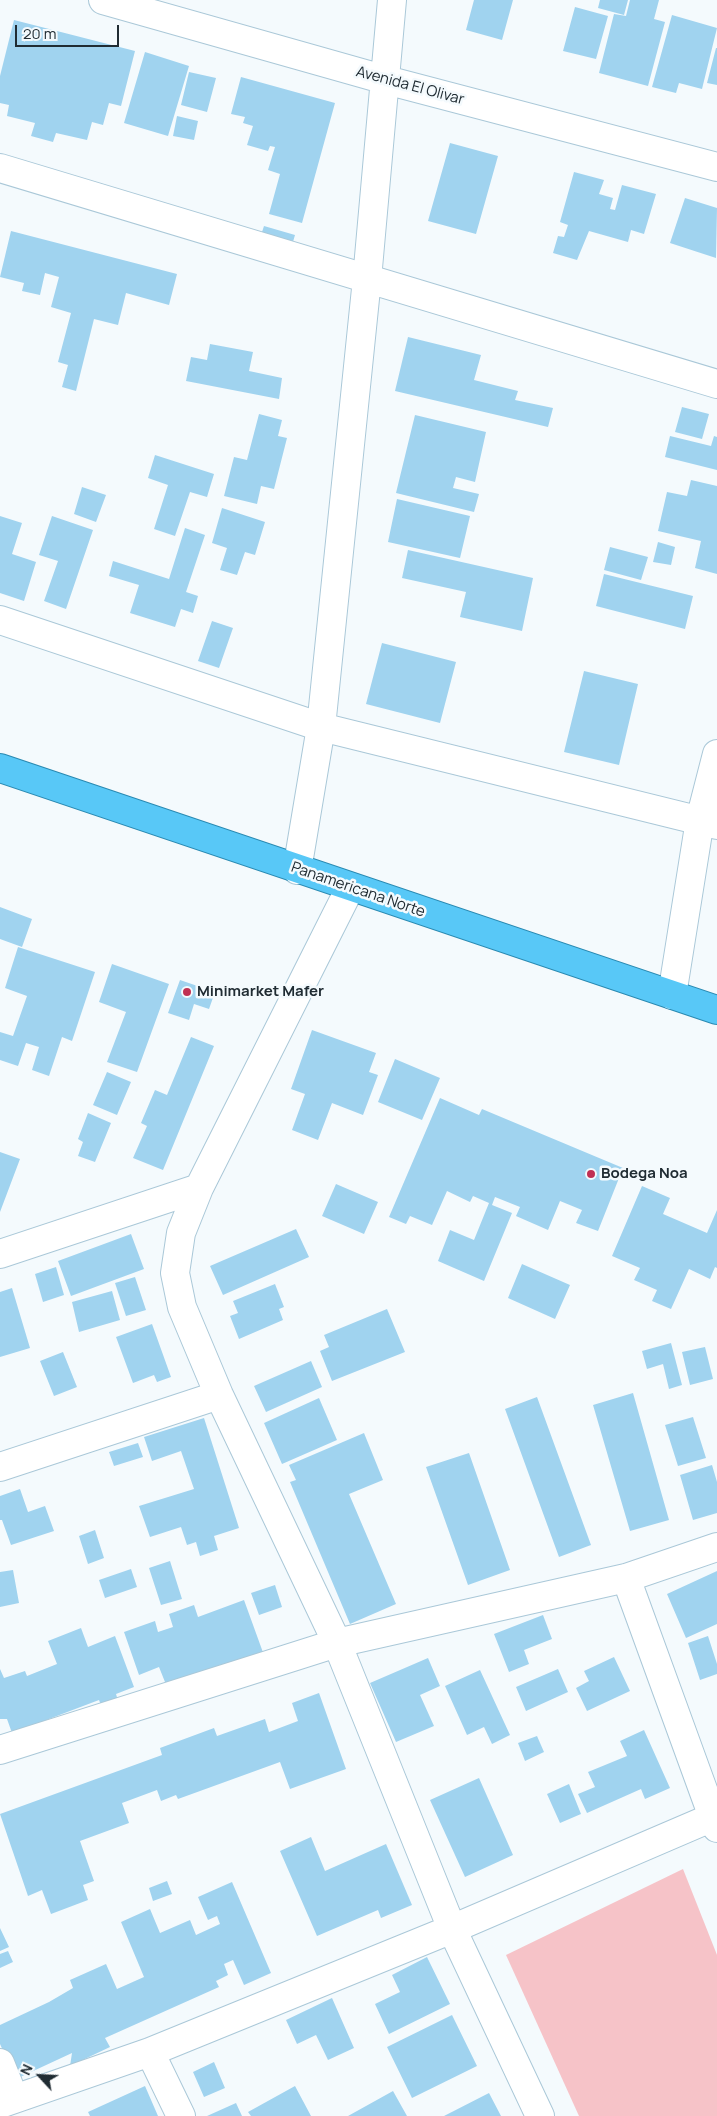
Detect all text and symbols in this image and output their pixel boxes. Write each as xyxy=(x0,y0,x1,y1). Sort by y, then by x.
scale bar xyxy=(18,15,121,47)
text: 20 m xyxy=(23,23,56,44)
street label: Avenida El Olivar xyxy=(354,63,466,109)
street label: Panamericana Norte xyxy=(289,859,427,921)
place label: Minimarket Mafer xyxy=(197,983,324,1001)
marker: Minimarket Mafer xyxy=(181,986,193,998)
place label: Bodega Noa xyxy=(601,1165,688,1183)
marker: Bodega Noa xyxy=(585,1168,597,1180)
north arrow xyxy=(15,2051,65,2101)
text: N xyxy=(15,2061,37,2078)

